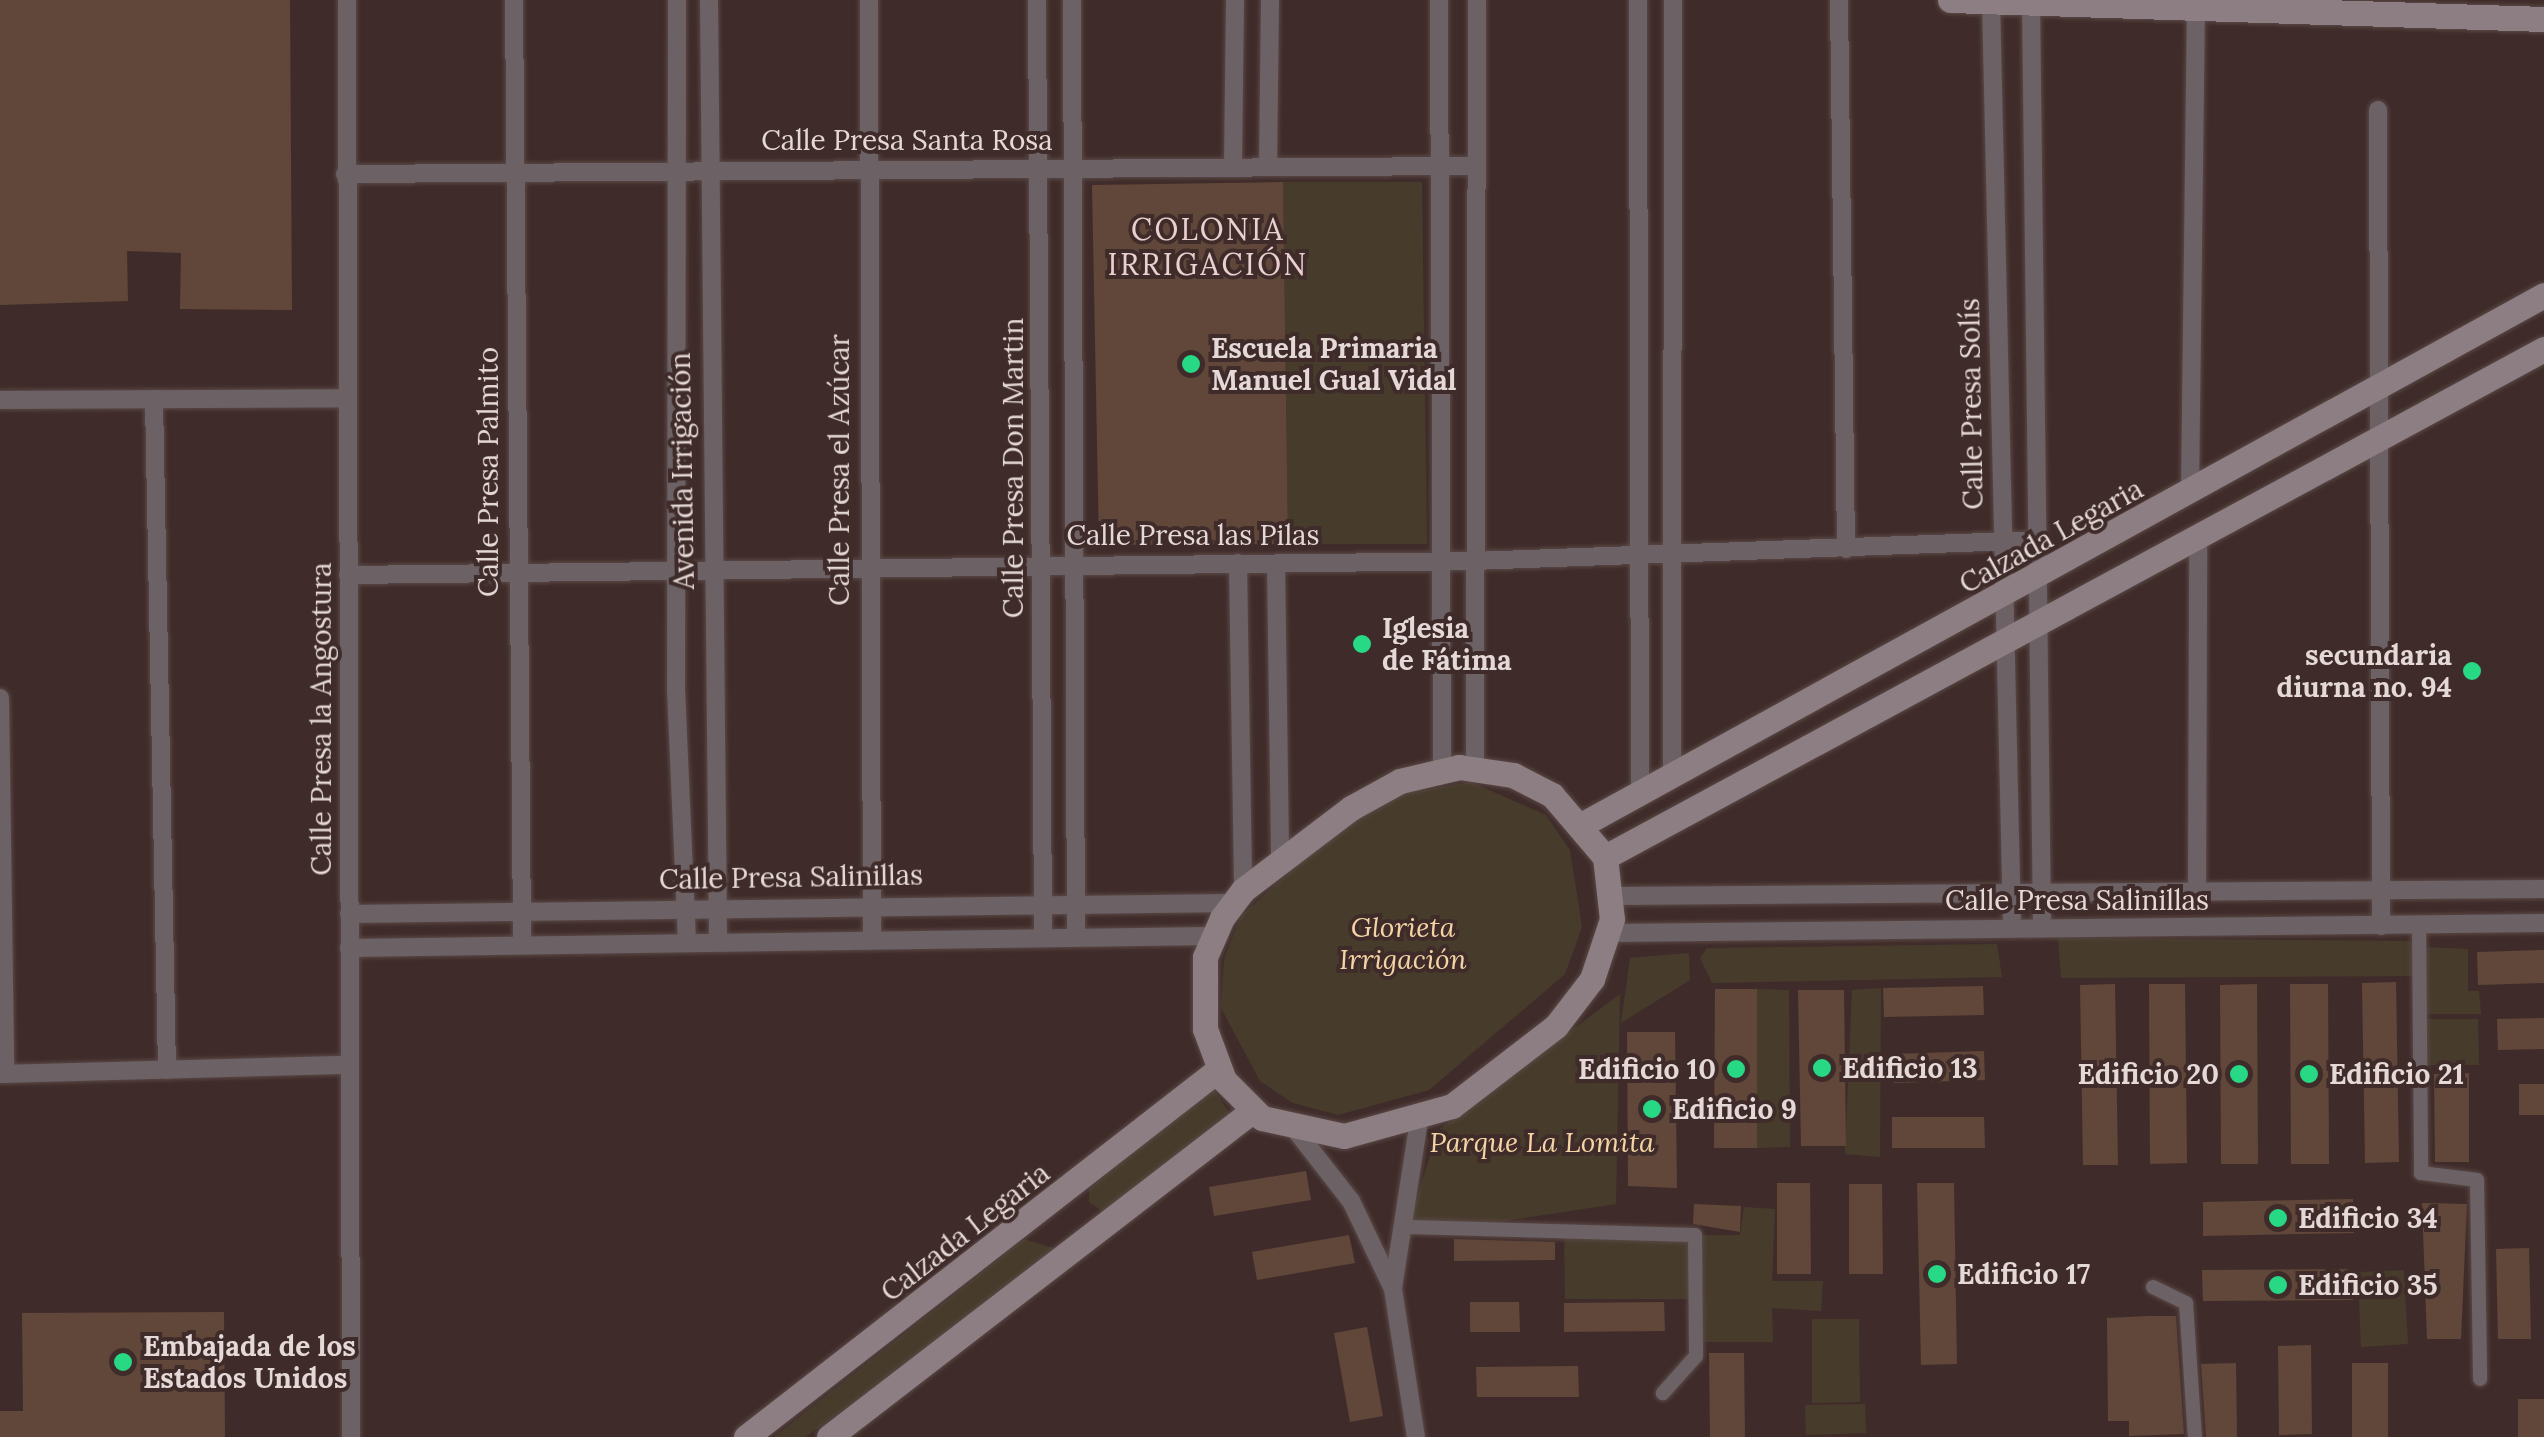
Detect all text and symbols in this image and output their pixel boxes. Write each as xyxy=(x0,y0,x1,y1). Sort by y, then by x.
street label: Calle Presa Santa Rosa xyxy=(761,123,1053,157)
district label: COLONIA IRRIGACIÓN xyxy=(1107,211,1309,282)
street label: Calle Presa Solís xyxy=(1952,298,1990,510)
street label: Calle Presa Don Martin xyxy=(996,318,1030,618)
place label: Escuela Primaria Manuel Gual Vidal xyxy=(1211,331,1456,397)
street label: Calle Presa el Azúcar xyxy=(822,334,856,606)
street label: Calle Presa Palmito xyxy=(471,347,505,597)
street label: Avenida Irrigación xyxy=(663,352,701,590)
marker: Escuela Primaria Manuel Gual Vidal xyxy=(1180,353,1202,375)
street label: Calzada Legaria xyxy=(1953,472,2149,600)
street label: Calle Presa las Pilas xyxy=(1067,518,1319,552)
street label: Calle Presa la Angostura xyxy=(304,562,338,876)
place label: Iglesia de Fátima xyxy=(1382,611,1512,677)
marker: Iglesia de Fátima xyxy=(1351,633,1373,655)
place label: secundaria diurna no. 94 xyxy=(2276,638,2452,704)
marker: secundaria diurna no. 94 xyxy=(2461,660,2483,682)
street label: Calle Presa Salinillas xyxy=(659,858,923,896)
street label: Calle Presa Salinillas xyxy=(1945,883,2209,917)
park label: Glorieta Irrigación xyxy=(1339,910,1467,976)
place label: Edificio 13 xyxy=(1842,1051,1978,1085)
place label: Edificio 10 xyxy=(1578,1052,1716,1086)
marker: Edificio 13 xyxy=(1811,1057,1833,1079)
place label: Edificio 20 xyxy=(2078,1057,2219,1091)
place label: Edificio 21 xyxy=(2329,1057,2464,1091)
marker: Edificio 10 xyxy=(1725,1058,1747,1080)
marker: Edificio 20 xyxy=(2228,1063,2250,1085)
marker: Edificio 21 xyxy=(2298,1063,2320,1085)
place label: Edificio 9 xyxy=(1672,1092,1797,1126)
marker: Edificio 9 xyxy=(1641,1098,1663,1120)
park label: Parque La Lomita xyxy=(1430,1125,1654,1159)
street label: Calzada Legaria xyxy=(874,1156,1056,1308)
place label: Edificio 34 xyxy=(2298,1201,2438,1235)
marker: Edificio 34 xyxy=(2267,1207,2289,1229)
place label: Edificio 17 xyxy=(1957,1257,2090,1291)
marker: Edificio 17 xyxy=(1926,1263,1948,1285)
place label: Edificio 35 xyxy=(2298,1268,2438,1302)
marker: Edificio 35 xyxy=(2267,1274,2289,1296)
place label: Embajada de los Estados Unidos xyxy=(143,1329,356,1395)
marker: Embajada de los Estados Unidos xyxy=(112,1351,134,1373)

